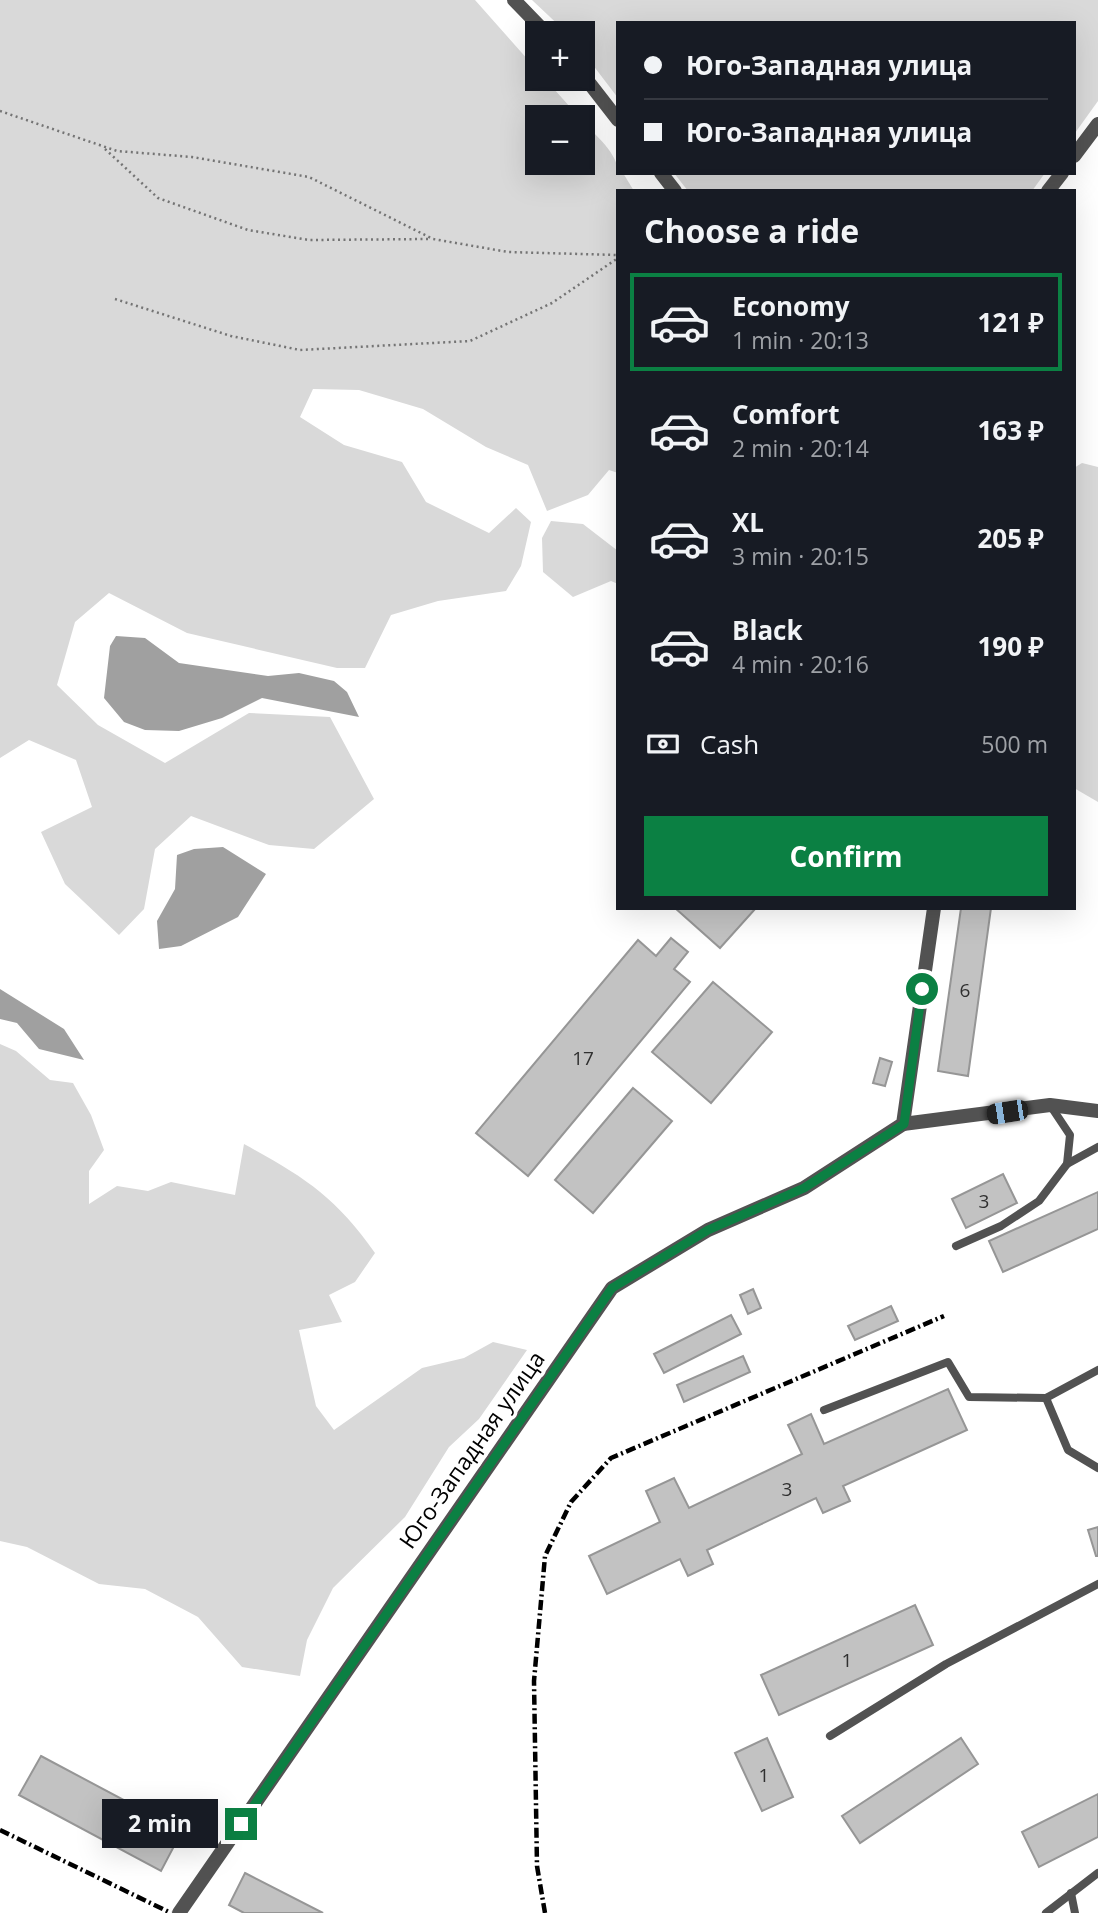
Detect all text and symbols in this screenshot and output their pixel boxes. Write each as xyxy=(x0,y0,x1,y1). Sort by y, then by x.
map controls xyxy=(525,21,595,175)
button: + xyxy=(525,21,595,91)
text: Юго-Западная улица xyxy=(686,47,972,83)
button: − xyxy=(525,105,595,175)
text: Юго-Западная улица xyxy=(686,114,972,150)
text: Choose a ride xyxy=(644,209,859,252)
text: Economy xyxy=(732,288,850,324)
icon: car xyxy=(648,291,711,354)
text: 121 ₽ xyxy=(978,304,1044,340)
text: 1 min · 20:13 xyxy=(732,324,869,356)
text: Comfort xyxy=(732,396,839,432)
icon: car xyxy=(648,399,711,462)
text: 163 ₽ xyxy=(978,412,1044,448)
text: 2 min · 20:14 xyxy=(732,432,869,464)
text: XL xyxy=(732,504,764,540)
icon: car xyxy=(648,507,711,570)
text: 205 ₽ xyxy=(978,520,1044,556)
text: 3 min · 20:15 xyxy=(732,540,869,572)
text: Black xyxy=(732,612,803,648)
icon: car xyxy=(648,615,711,678)
text: 190 ₽ xyxy=(978,628,1044,664)
text: 4 min · 20:16 xyxy=(732,648,869,680)
icon: cash xyxy=(644,725,682,763)
text: Cash xyxy=(700,726,759,762)
text: 500 m xyxy=(981,728,1048,760)
button: Confirm xyxy=(644,816,1048,896)
route start xyxy=(906,973,938,1005)
house number: 6 xyxy=(960,977,970,1003)
house number: 17 xyxy=(572,1045,594,1071)
car xyxy=(985,1098,1030,1126)
house number: 3 xyxy=(979,1188,989,1214)
street label: Юго-Западная улица xyxy=(391,1344,551,1555)
house number: 3 xyxy=(782,1476,792,1502)
house number: 1 xyxy=(842,1647,852,1673)
house number: 1 xyxy=(759,1762,769,1788)
callout: 2 min xyxy=(101,1800,216,1848)
text: 2 min xyxy=(128,1807,192,1839)
route end xyxy=(225,1808,257,1840)

